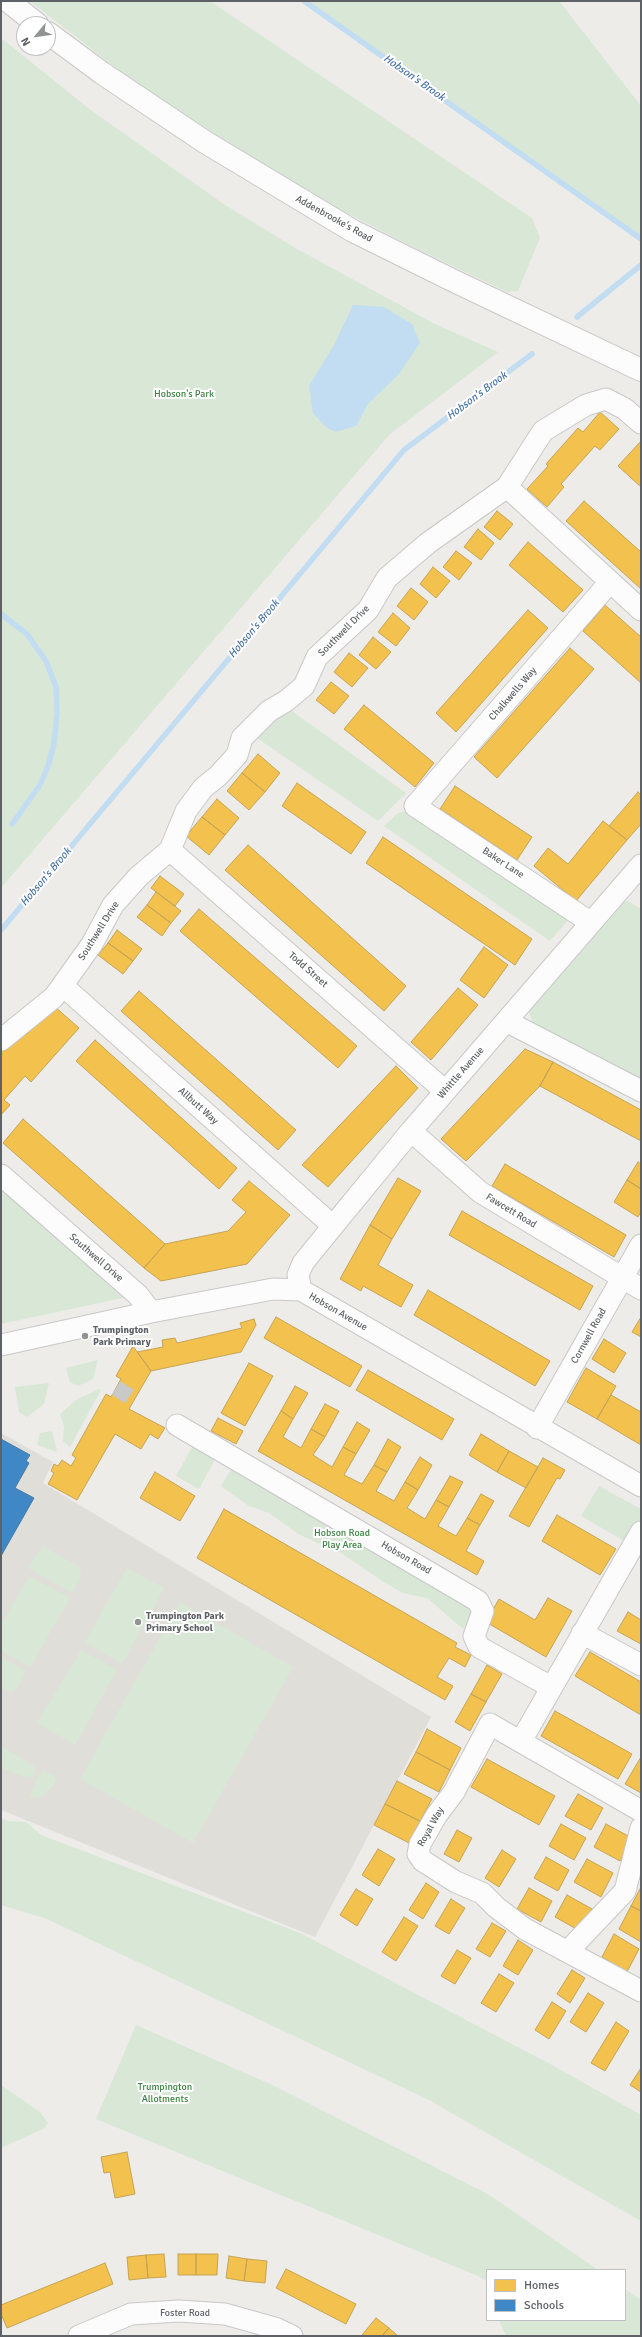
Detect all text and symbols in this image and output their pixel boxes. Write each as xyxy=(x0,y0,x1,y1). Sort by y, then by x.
north arrow xyxy=(16,16,56,56)
text: N xyxy=(18,35,33,48)
water label: Hobson's Brook xyxy=(381,52,447,104)
street label: Addenbrooke's Road xyxy=(293,193,375,245)
water label: Hobson's Brook xyxy=(444,369,510,423)
park label: Hobson's Park xyxy=(154,388,214,400)
water label: Hobson's Brook xyxy=(226,597,282,661)
street label: Southwell Drive xyxy=(316,603,372,659)
street label: Chalkwells Way xyxy=(487,665,539,723)
water label: Hobson's Brook xyxy=(18,845,74,909)
street label: Baker Lane xyxy=(480,845,526,881)
street label: Southwell Drive xyxy=(76,899,122,963)
street label: Todd Street xyxy=(286,950,330,990)
street label: Whittle Avenue xyxy=(435,1045,487,1101)
street label: Allbutt Way xyxy=(176,1085,220,1127)
street label: Fawcett Road xyxy=(483,1191,539,1231)
street label: Southwell Drive xyxy=(67,1231,125,1285)
street label: Hobson Avenue xyxy=(307,1290,369,1334)
street label: Cornwell Road xyxy=(569,1306,609,1366)
place label: Trumpington Park Primary xyxy=(93,1324,151,1348)
marker: Trumpington Park Primary xyxy=(80,1331,90,1341)
park label: Hobson Road Play Area xyxy=(314,1527,370,1550)
street label: Hobson Road xyxy=(379,1539,433,1577)
place label: Trumpington Park Primary School xyxy=(146,1610,224,1634)
marker: Trumpington Park Primary School xyxy=(133,1617,143,1627)
street label: Royal Way xyxy=(415,1805,447,1849)
park label: Trumpington Allotments xyxy=(138,2081,192,2104)
legend xyxy=(486,2269,626,2321)
text: Homes xyxy=(524,2278,559,2293)
text: Schools xyxy=(524,2298,564,2313)
street label: Foster Road xyxy=(160,2307,210,2319)

